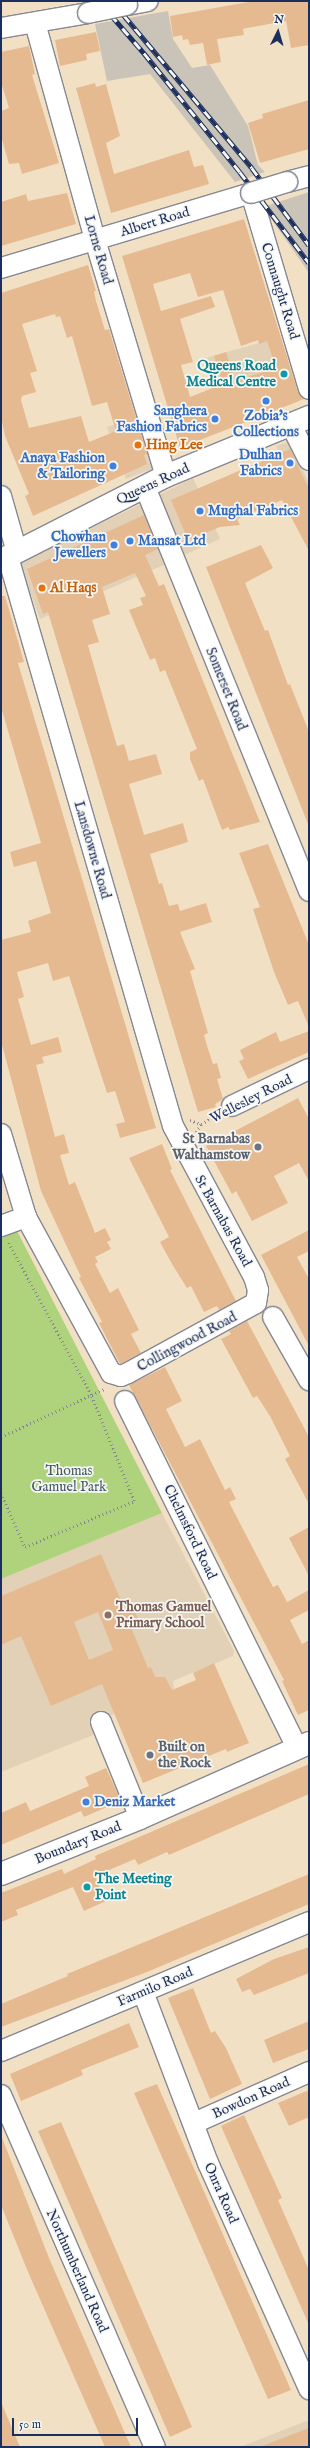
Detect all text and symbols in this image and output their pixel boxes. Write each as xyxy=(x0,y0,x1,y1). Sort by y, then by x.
north arrow xyxy=(258,12,298,52)
text: N xyxy=(274,13,284,27)
street label: Albert Road xyxy=(118,203,192,241)
street label: Lorne Road xyxy=(80,213,116,287)
street label: Connaught Road xyxy=(257,241,303,341)
place label: Queens Road Medical Centre xyxy=(186,358,276,390)
marker: Queens Road Medical Centre xyxy=(279,369,289,379)
marker: Zobia's Collections xyxy=(261,396,271,406)
place label: Sanghera Fashion Fabrics xyxy=(116,403,207,436)
place label: Zobia's Collections xyxy=(233,408,299,440)
marker: Sanghera Fashion Fabrics xyxy=(210,414,220,424)
place label: Hing Lee xyxy=(146,437,203,453)
marker: Hing Lee xyxy=(133,440,143,450)
place label: Dulhan Fabrics xyxy=(239,447,282,480)
place label: Anaya Fashion & Tailoring xyxy=(21,450,105,482)
marker: Dulhan Fabrics xyxy=(285,458,295,468)
street label: Queens Road xyxy=(114,460,192,508)
marker: Anaya Fashion & Tailoring xyxy=(108,461,118,471)
place label: Mughal Fabrics xyxy=(208,503,298,519)
marker: Mughal Fabrics xyxy=(195,506,205,516)
place label: Chowhan Jewellers xyxy=(51,529,106,562)
place label: Mansat Ltd xyxy=(138,533,206,549)
marker: Mansat Ltd xyxy=(125,536,135,546)
marker: Chowhan Jewellers xyxy=(109,540,119,550)
place label: Al Haqs xyxy=(50,580,96,596)
marker: Al Haqs xyxy=(37,583,47,593)
street label: Somerset Road xyxy=(202,645,250,733)
street label: Lansdowne Road xyxy=(70,799,114,901)
street label: Wellesley Road xyxy=(207,1071,295,1127)
place label: St Barnabas Walthamstow xyxy=(172,1131,250,1164)
marker: St Barnabas Walthamstow xyxy=(253,1142,263,1152)
street label: St Barnabas Road xyxy=(191,1172,255,1270)
street label: Collingwood Road xyxy=(134,1309,240,1375)
park label: Thomas Gamuel Park xyxy=(31,1463,107,1496)
street label: Chelmsford Road xyxy=(160,1482,220,1582)
place label: Thomas Gamuel Primary School xyxy=(116,1599,211,1632)
marker: Thomas Gamuel Primary School xyxy=(103,1610,113,1620)
place label: Built on the Rock xyxy=(158,1739,211,1772)
marker: Built on the Rock xyxy=(145,1750,155,1760)
place label: Deniz Market xyxy=(94,1794,175,1810)
marker: Deniz Market xyxy=(81,1797,91,1807)
street label: Boundary Road xyxy=(32,1818,124,1868)
place label: The Meeting Point xyxy=(95,1871,172,1904)
marker: The Meeting Point xyxy=(82,1882,92,1892)
street label: Farmilo Road xyxy=(115,1964,195,2010)
street label: Bowdon Road xyxy=(210,2073,292,2123)
street label: Onra Road xyxy=(200,2160,242,2226)
street label: Northumberland Road xyxy=(42,2207,112,2335)
scale bar xyxy=(14,2410,140,2436)
text: 50 m xyxy=(19,2417,41,2432)

